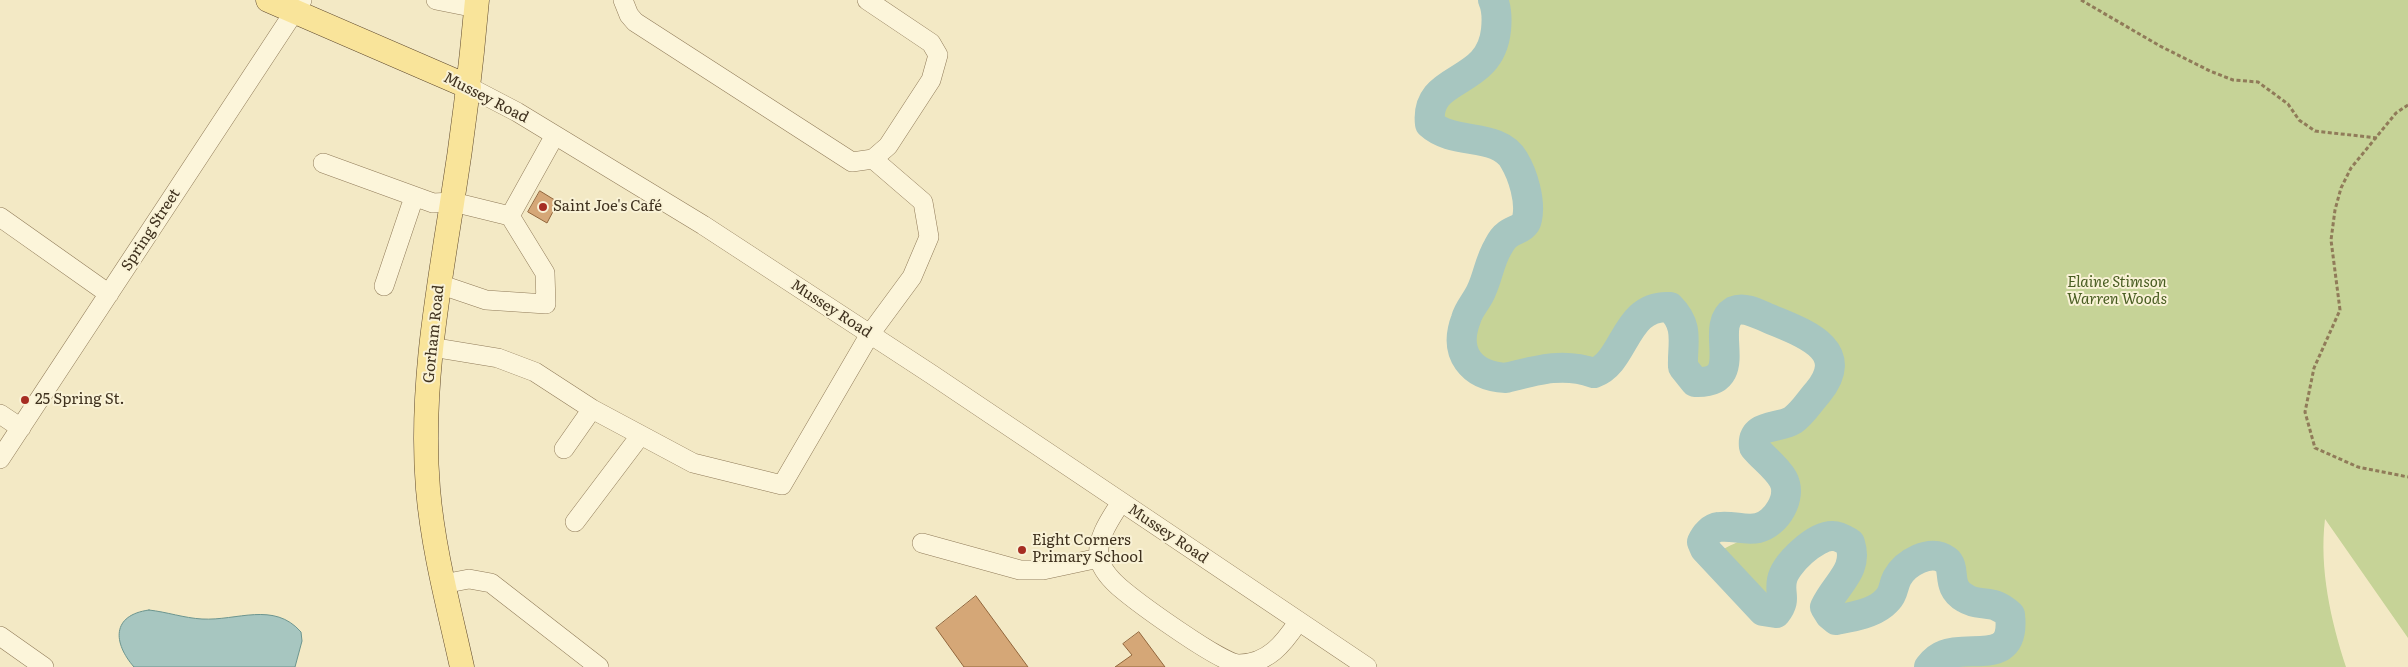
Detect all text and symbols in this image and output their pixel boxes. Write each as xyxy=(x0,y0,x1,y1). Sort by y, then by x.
street label: Mussey Road xyxy=(441,69,531,127)
street label: Spring Street xyxy=(118,186,184,274)
place label: Saint Joe's Café xyxy=(553,198,662,216)
marker: Saint Joe's Café xyxy=(537,201,549,213)
park label: Elaine Stimson Warren Woods xyxy=(2067,274,2167,309)
street label: Mussey Road xyxy=(787,276,875,342)
street label: Gorham Road xyxy=(420,284,448,384)
place label: 25 Spring St. xyxy=(35,391,125,409)
marker: 25 Spring St. xyxy=(19,394,31,406)
street label: Mussey Road xyxy=(1124,501,1212,567)
place label: Eight Corners Primary School xyxy=(1032,532,1143,567)
marker: Eight Corners Primary School xyxy=(1016,544,1028,556)

